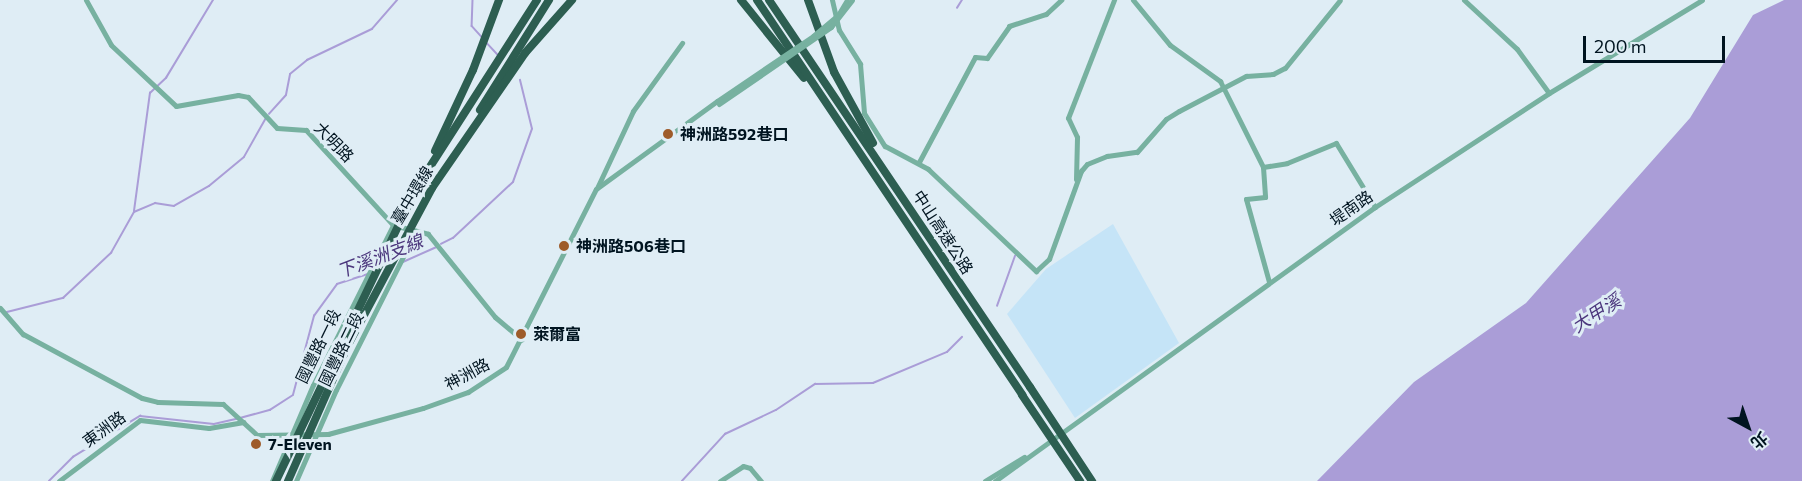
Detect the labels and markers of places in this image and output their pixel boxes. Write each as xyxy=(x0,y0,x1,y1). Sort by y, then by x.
place label: 神洲路592巷口 xyxy=(680,124,788,144)
marker: 神洲路592巷口 xyxy=(661,127,675,141)
place label: 神洲路506巷口 xyxy=(576,236,686,256)
marker: 神洲路506巷口 xyxy=(557,239,571,253)
place label: 萊爾富 xyxy=(533,324,581,344)
marker: 萊爾富 xyxy=(514,327,528,341)
place label: 7-Eleven xyxy=(268,434,332,454)
marker: 7-Eleven xyxy=(249,437,263,451)

